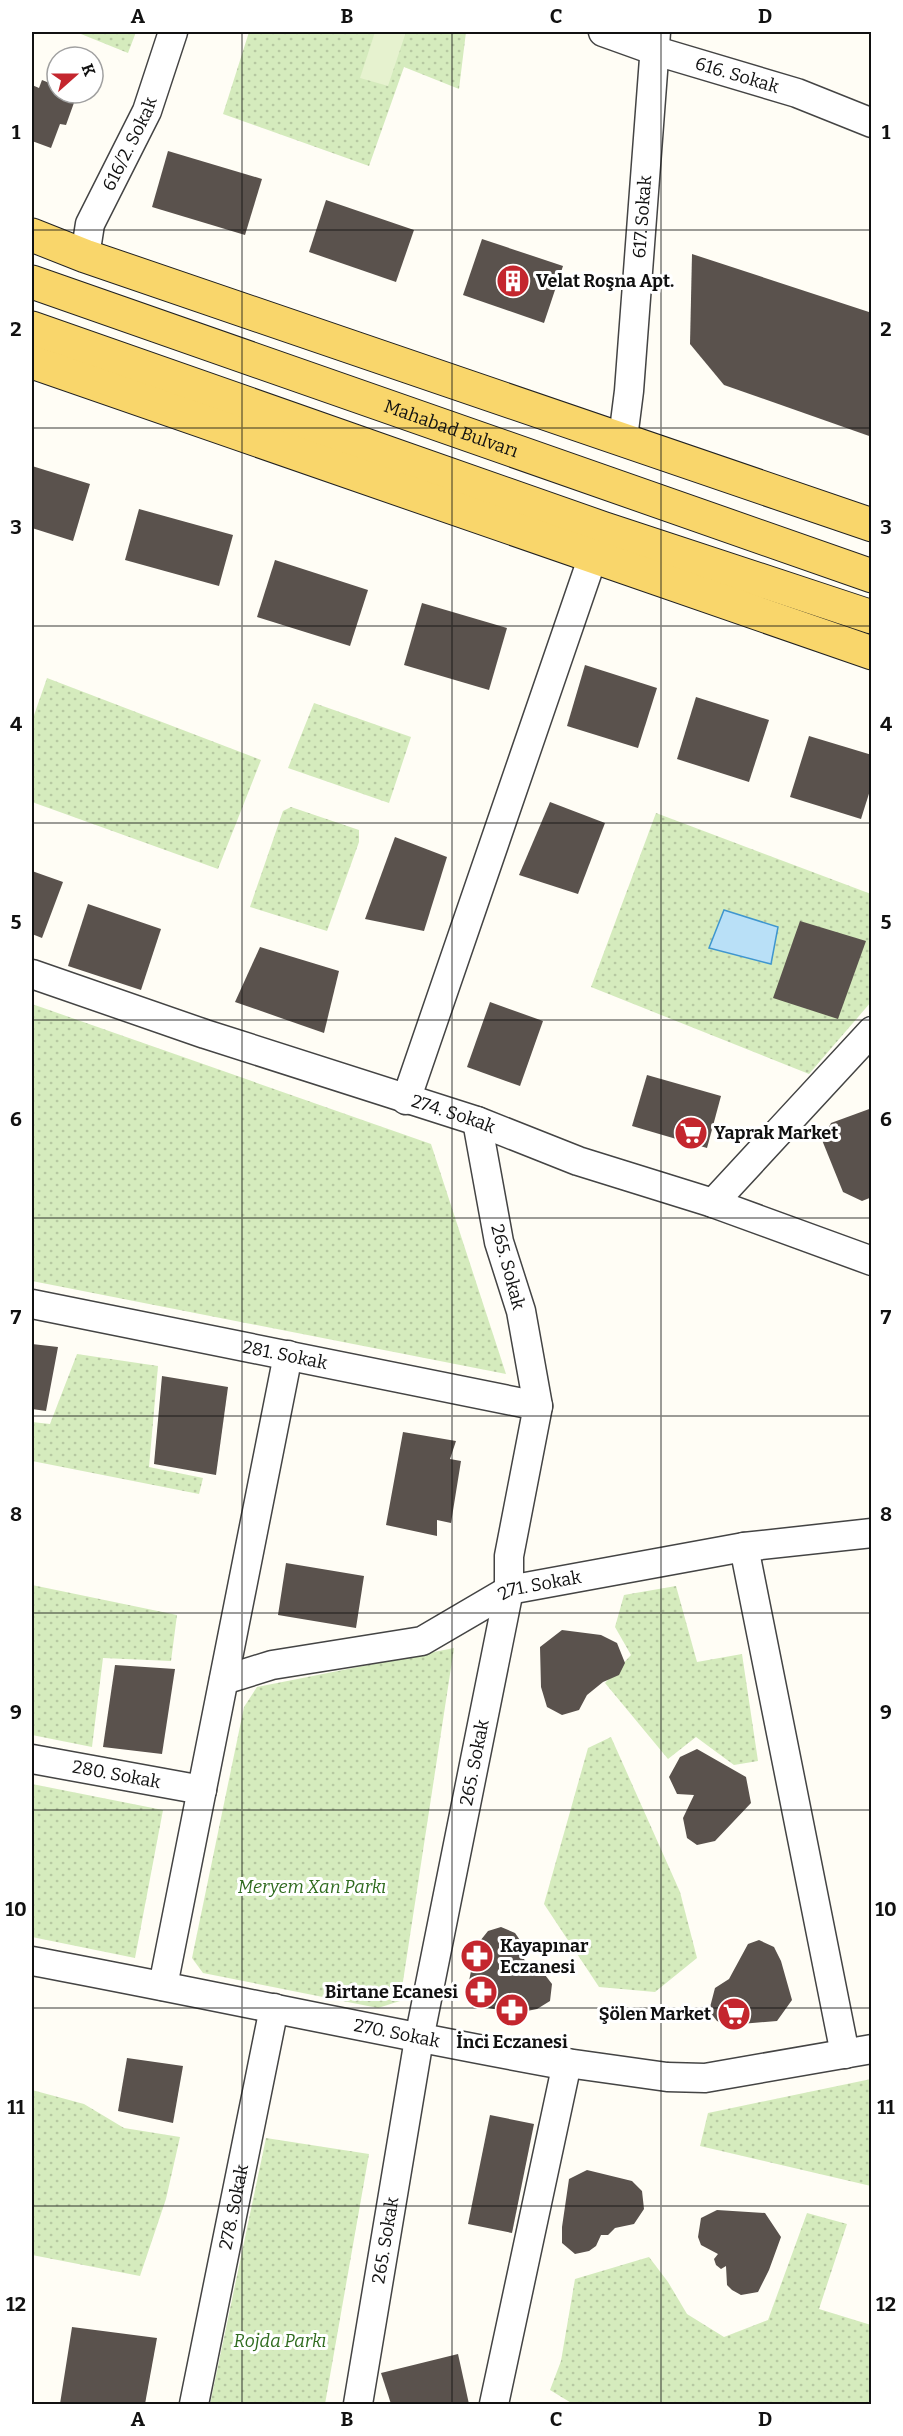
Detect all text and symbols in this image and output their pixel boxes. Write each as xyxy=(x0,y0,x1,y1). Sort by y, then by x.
text: A xyxy=(131,4,146,28)
text: B xyxy=(341,4,354,28)
text: C xyxy=(550,4,562,28)
text: D xyxy=(758,4,772,28)
north arrow xyxy=(45,45,105,105)
street label: 616. Sokak xyxy=(693,52,782,98)
text: K xyxy=(78,61,100,79)
street label: 616/2. Sokak xyxy=(98,94,162,194)
text: 1 xyxy=(12,120,21,144)
text: 1 xyxy=(882,120,891,144)
street label: 617. Sokak xyxy=(628,174,656,259)
building icon: Velat Roşna Apt. xyxy=(495,263,531,299)
place label: Velat Roşna Apt. xyxy=(536,270,674,292)
text: 2 xyxy=(10,317,22,341)
text: 2 xyxy=(880,317,892,341)
street label: Mahabad Bulvarı xyxy=(381,395,521,462)
text: 3 xyxy=(10,515,22,539)
text: 3 xyxy=(880,515,892,539)
text: 4 xyxy=(10,712,22,736)
text: 4 xyxy=(880,712,892,736)
text: 5 xyxy=(11,910,22,934)
text: 5 xyxy=(881,910,892,934)
street label: 274. Sokak xyxy=(409,1090,499,1138)
text: 6 xyxy=(10,1107,22,1131)
text: 6 xyxy=(880,1107,892,1131)
supermarket icon: Yaprak Market xyxy=(673,1115,709,1151)
place label: Yaprak Market xyxy=(714,1122,838,1144)
street label: 265. Sokak xyxy=(486,1222,530,1313)
text: 7 xyxy=(11,1305,22,1329)
text: 7 xyxy=(881,1305,892,1329)
street label: 281. Sokak xyxy=(241,1336,330,1374)
text: 8 xyxy=(10,1502,22,1526)
text: 8 xyxy=(880,1502,892,1526)
street label: 271. Sokak xyxy=(494,1566,584,1605)
text: 9 xyxy=(10,1700,22,1724)
text: 9 xyxy=(880,1700,892,1724)
street label: 265. Sokak xyxy=(455,1717,494,1808)
street label: 280. Sokak xyxy=(71,1756,163,1793)
park label: Meryem Xan Parkı xyxy=(238,1876,386,1898)
text: 10 xyxy=(5,1897,27,1921)
text: 10 xyxy=(875,1897,897,1921)
place label: Kayapınar Eczanesi xyxy=(500,1935,589,1978)
pharmacy icon: Kayapınar Eczanesi xyxy=(459,1938,495,1974)
pharmacy icon: Birtane Ecanesi xyxy=(463,1974,499,2010)
place label: Birtane Ecanesi xyxy=(325,1981,458,2003)
pharmacy icon: İnci Eczanesi xyxy=(494,1992,530,2028)
supermarket icon: Şölen Market xyxy=(716,1996,752,2032)
place label: Şölen Market xyxy=(599,2003,711,2025)
street label: 270. Sokak xyxy=(352,2014,442,2053)
place label: İnci Eczanesi xyxy=(456,2031,568,2053)
text: 11 xyxy=(7,2095,25,2119)
text: 11 xyxy=(877,2095,895,2119)
street label: 278. Sokak xyxy=(214,2162,253,2252)
street label: 265. Sokak xyxy=(367,2195,404,2285)
text: 12 xyxy=(6,2292,26,2316)
text: 12 xyxy=(876,2292,896,2316)
park label: Rojda Parkı xyxy=(234,2330,326,2352)
text: A xyxy=(131,2407,146,2431)
text: B xyxy=(341,2407,354,2431)
text: C xyxy=(550,2407,562,2431)
text: D xyxy=(758,2407,772,2431)

